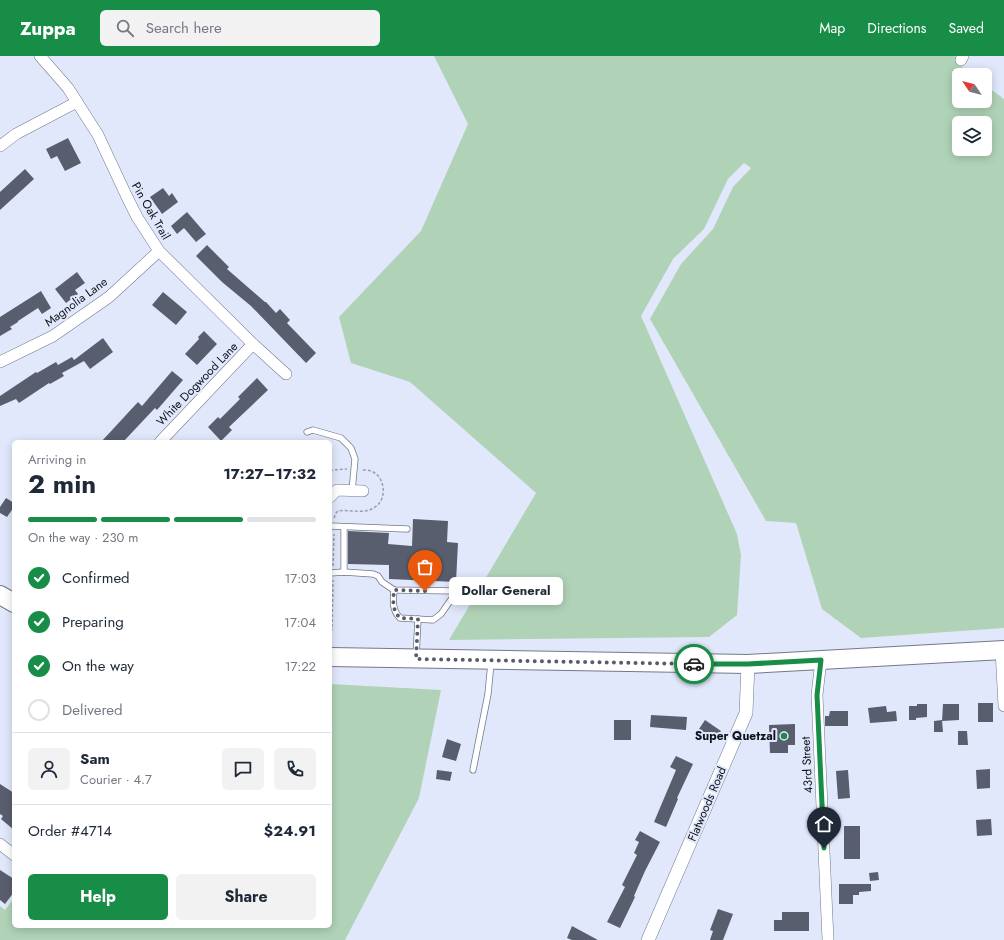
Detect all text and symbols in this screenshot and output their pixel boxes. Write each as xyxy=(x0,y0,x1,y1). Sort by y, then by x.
search box xyxy=(100,10,380,46)
text: Zuppa xyxy=(20,15,76,42)
icon: search xyxy=(114,17,136,39)
text: Search here xyxy=(146,17,222,39)
text: Map xyxy=(819,18,845,38)
text: Directions xyxy=(867,18,927,38)
text: Saved xyxy=(949,18,984,38)
north arrow xyxy=(952,68,992,108)
map controls xyxy=(952,68,992,156)
button: layers xyxy=(952,116,992,156)
street label: Pin Oak Trail xyxy=(127,179,175,243)
street label: Magnolia Lane xyxy=(41,273,111,331)
street label: White Dogwood Lane xyxy=(152,338,242,430)
text: Arriving in xyxy=(28,450,86,469)
text: 17:27–17:32 xyxy=(223,463,316,485)
text: 2 min xyxy=(28,465,96,503)
text: On the way · 230 m xyxy=(28,528,138,547)
pin xyxy=(408,550,442,591)
icon: bag xyxy=(414,556,436,578)
icon: check xyxy=(28,567,50,589)
text: Confirmed xyxy=(62,567,130,589)
text: 17:03 xyxy=(285,569,316,588)
callout: Dollar General xyxy=(449,577,563,605)
text: Dollar General xyxy=(461,581,551,600)
icon: check xyxy=(28,611,50,633)
text: Preparing xyxy=(62,611,124,633)
text: 17:04 xyxy=(284,613,316,632)
courier xyxy=(674,644,714,684)
icon: car xyxy=(683,653,705,675)
icon: check xyxy=(28,655,50,677)
text: On the way xyxy=(62,655,134,677)
text: 17:22 xyxy=(285,657,316,676)
text: Delivered xyxy=(62,699,123,721)
place label: Super Quetzal xyxy=(695,727,776,745)
marker: Super Quetzal xyxy=(779,731,789,741)
street label: 43rd Street xyxy=(797,736,817,794)
button: person xyxy=(28,748,70,790)
text: Sam xyxy=(80,748,110,770)
button: chat xyxy=(222,748,264,790)
button: phone xyxy=(274,748,316,790)
street label: Flatwoods Road xyxy=(683,764,731,844)
text: Courier · 4.7 xyxy=(80,770,152,789)
pin xyxy=(807,807,841,848)
icon: home xyxy=(813,813,835,835)
text: Order #4714 xyxy=(28,820,112,842)
text: $24.91 xyxy=(264,820,316,842)
button: Help xyxy=(28,874,168,920)
button: Share xyxy=(176,874,316,920)

